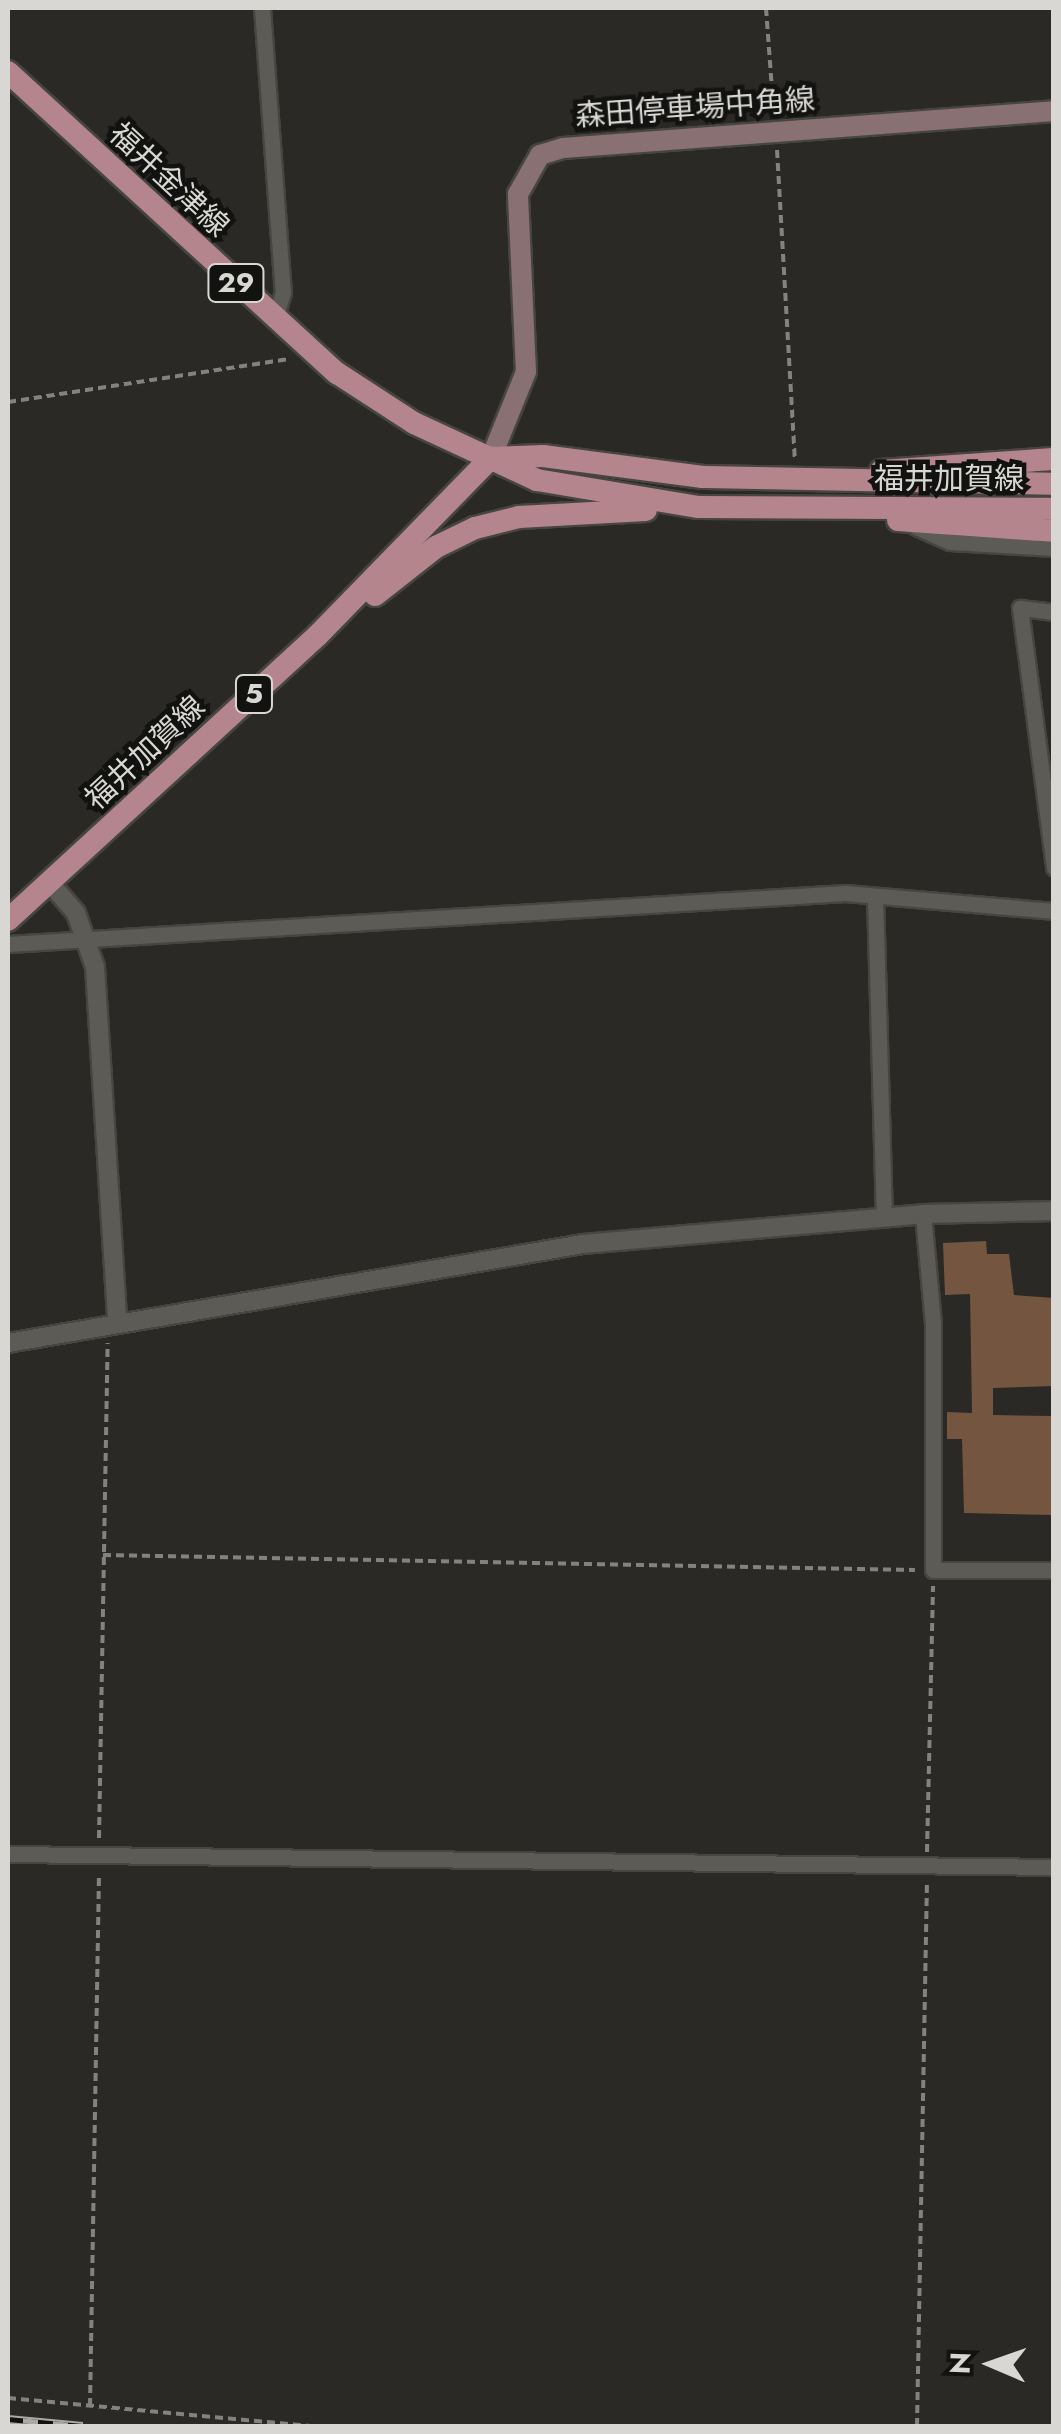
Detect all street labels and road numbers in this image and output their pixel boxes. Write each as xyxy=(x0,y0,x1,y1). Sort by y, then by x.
street label: 森田停車場中角線 xyxy=(574,82,816,134)
street label: 福井金津線 xyxy=(102,116,236,244)
road number: 29 xyxy=(206,260,266,306)
street label: 福井加賀線 xyxy=(874,461,1024,497)
road number: 5 xyxy=(234,671,274,717)
street label: 福井加賀線 xyxy=(78,689,212,817)

